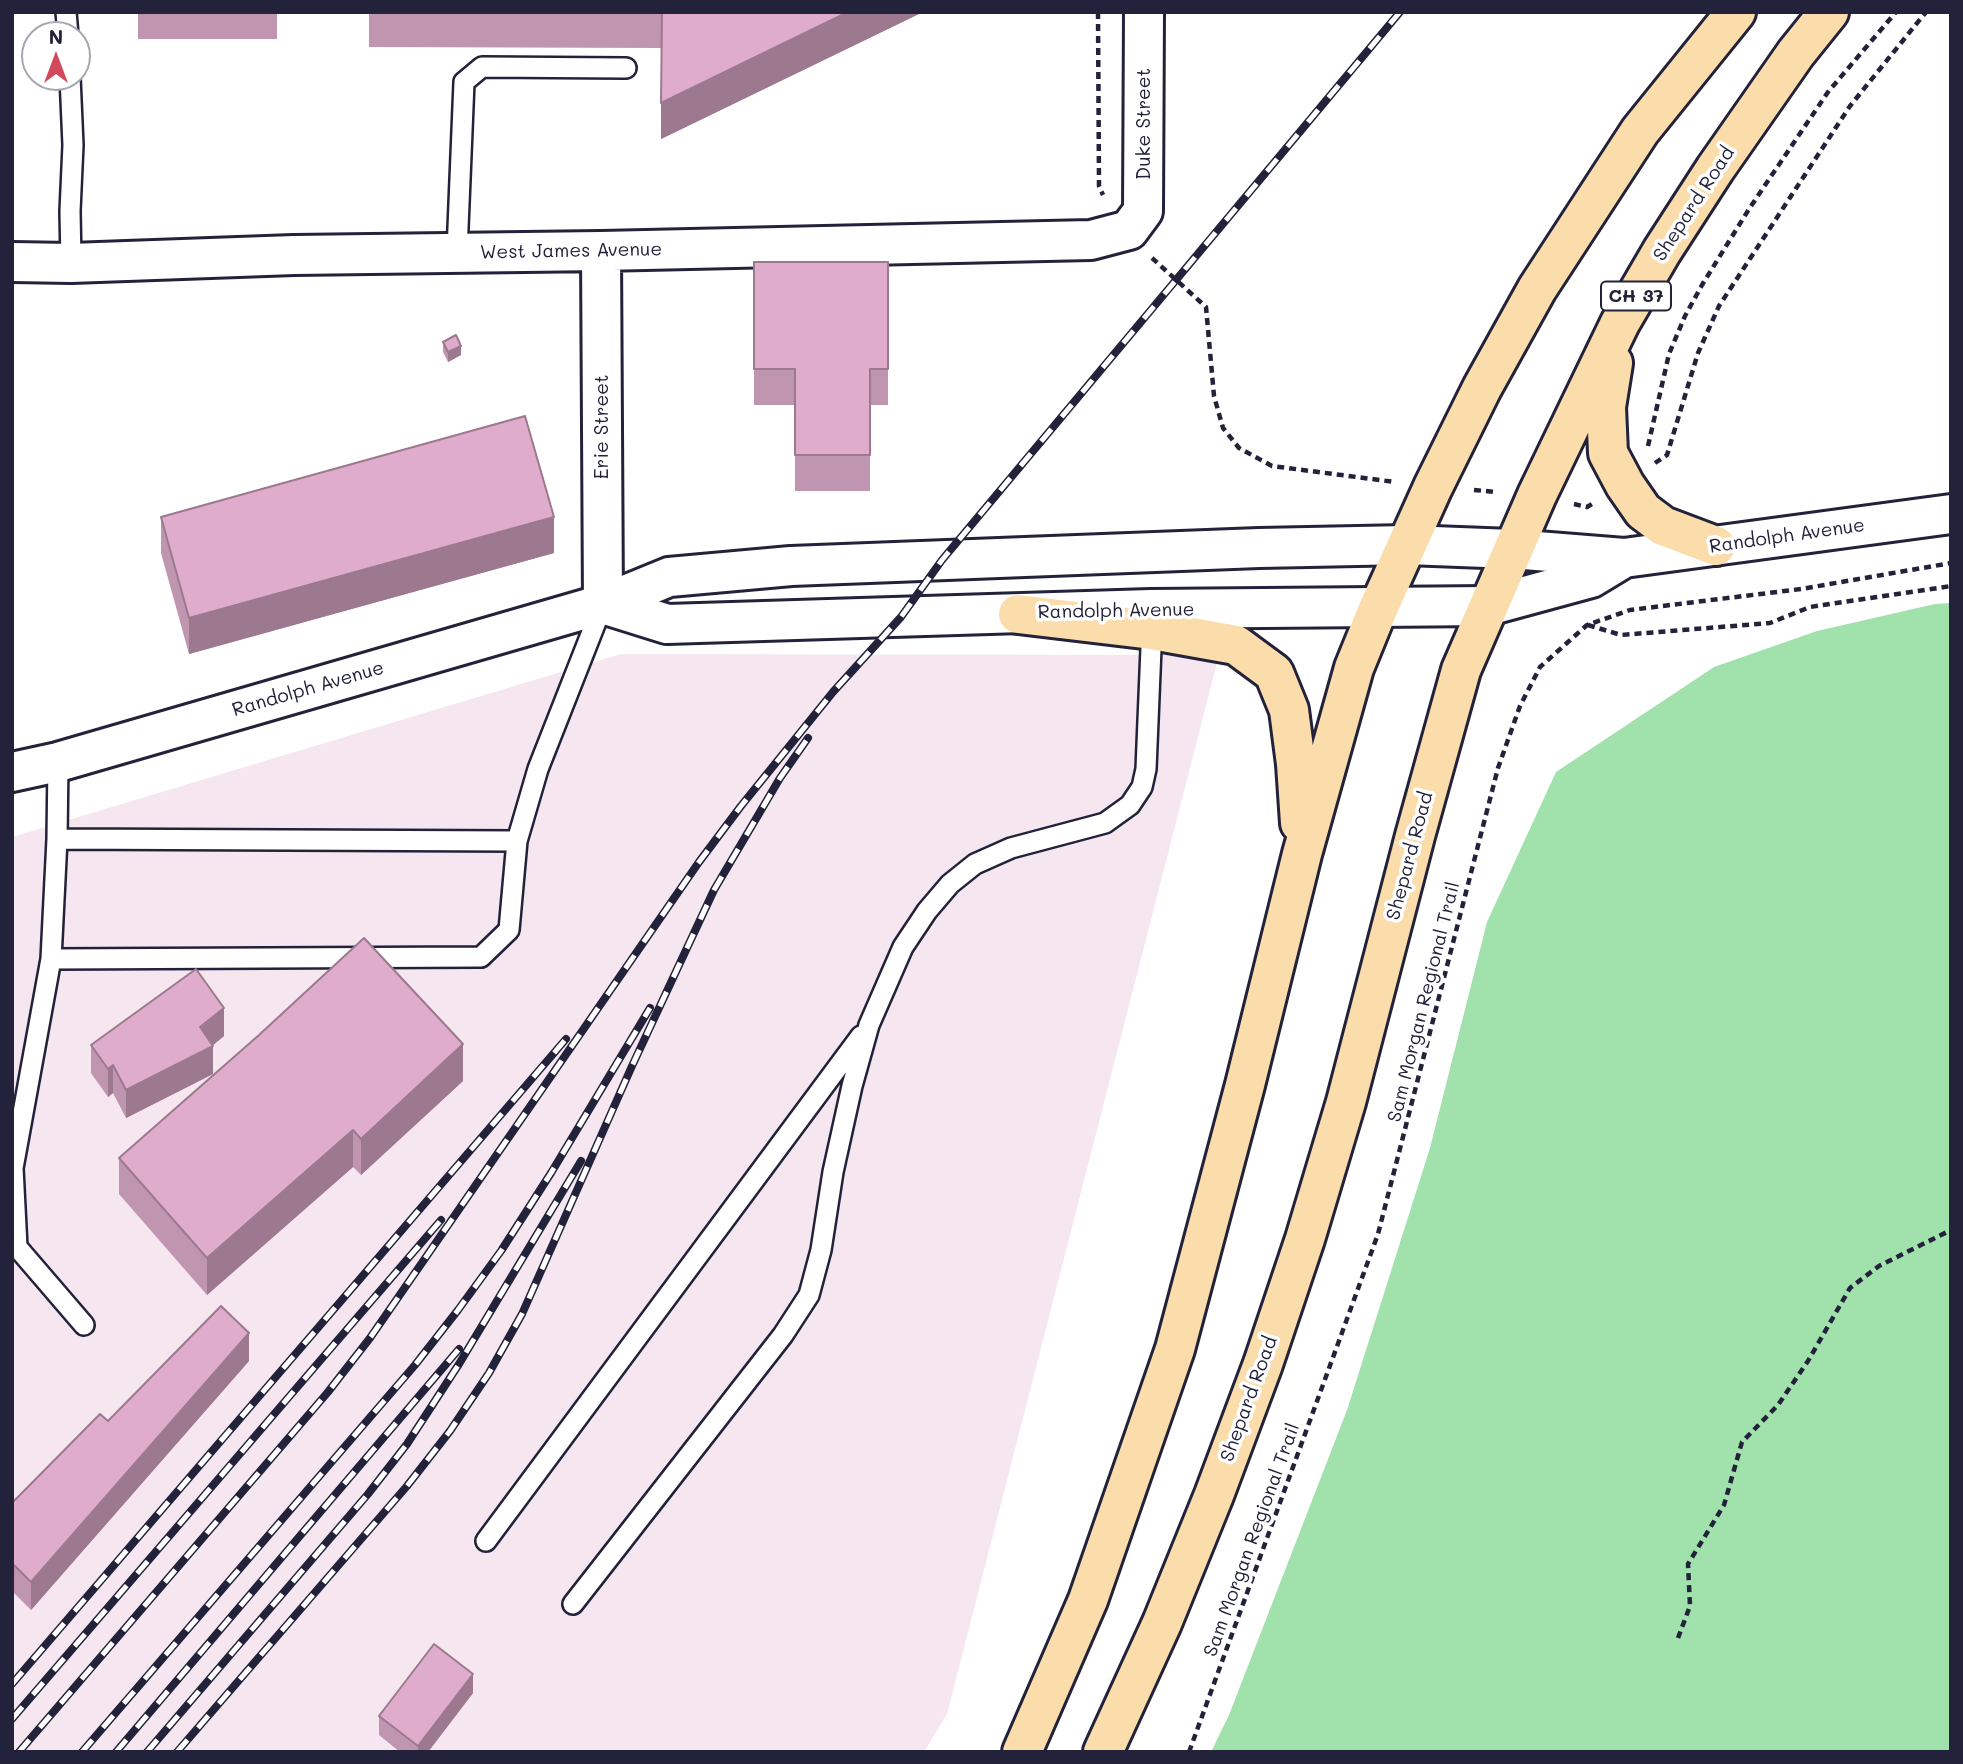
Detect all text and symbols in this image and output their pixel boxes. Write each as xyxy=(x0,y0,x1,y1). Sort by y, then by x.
north arrow xyxy=(21,21,91,91)
text: N xyxy=(49,24,63,49)
street label: Duke Street xyxy=(1133,68,1155,180)
street label: Shepard Road xyxy=(1649,143,1739,265)
street label: West James Avenue xyxy=(480,238,662,264)
road number: CH 37 xyxy=(1601,282,1671,310)
street label: Erie Street xyxy=(591,375,613,479)
street label: Randolph Avenue xyxy=(1708,514,1866,558)
street label: Randolph Avenue xyxy=(1037,598,1195,624)
street label: Randolph Avenue xyxy=(229,656,387,722)
street label: Shepard Road xyxy=(1382,789,1438,923)
street label: Sam Morgan Regional Trail xyxy=(1383,879,1465,1125)
street label: Shepard Road xyxy=(1216,1333,1282,1465)
street label: Sam Morgan Regional Trail xyxy=(1199,1420,1305,1660)

